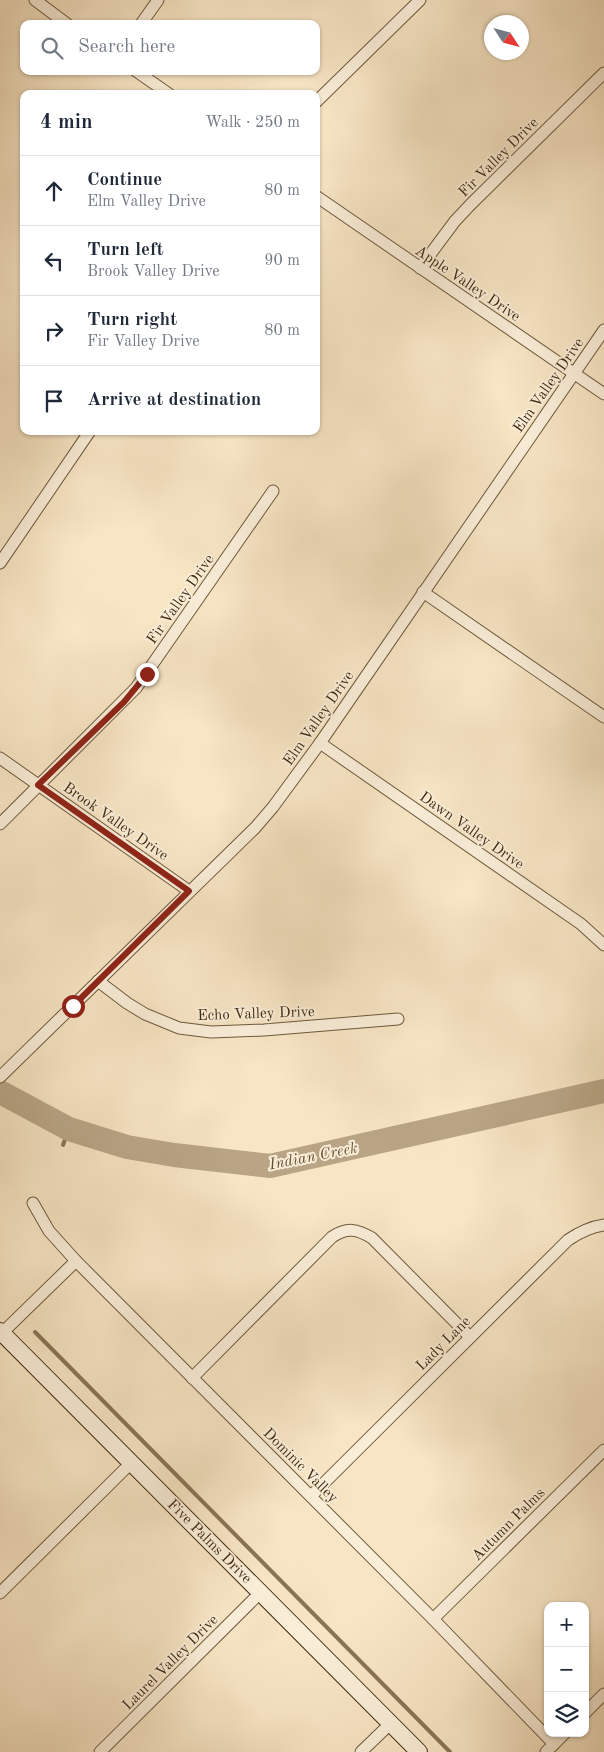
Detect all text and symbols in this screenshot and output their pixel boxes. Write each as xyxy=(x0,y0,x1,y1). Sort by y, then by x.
north arrow xyxy=(484,15,529,60)
search box xyxy=(20,20,320,75)
icon: search xyxy=(38,34,66,62)
text: Search here xyxy=(78,38,175,57)
text: 4 min xyxy=(40,112,93,133)
text: Walk · 250 m xyxy=(205,115,300,131)
street label: Fir Valley Drive xyxy=(456,115,542,201)
text: Continue xyxy=(87,171,162,190)
icon: ahead xyxy=(40,177,68,205)
text: 80 m xyxy=(264,183,300,199)
text: Elm Valley Drive xyxy=(87,194,206,210)
text: Turn left xyxy=(87,241,164,260)
street label: Apple Valley Drive xyxy=(412,244,522,325)
icon: left xyxy=(40,247,68,275)
text: 90 m xyxy=(264,253,300,269)
text: Brook Valley Drive xyxy=(87,264,220,280)
text: Turn right xyxy=(87,311,177,330)
icon: right xyxy=(40,317,68,345)
text: 80 m xyxy=(264,323,300,339)
text: Fir Valley Drive xyxy=(87,334,200,350)
street label: Elm Valley Drive xyxy=(511,336,587,436)
icon: arrive xyxy=(40,387,68,415)
text: Arrive at destination xyxy=(87,391,261,410)
street label: Fir Valley Drive xyxy=(145,552,218,647)
route end xyxy=(136,663,159,686)
street label: Elm Valley Drive xyxy=(281,669,357,769)
street label: Brook Valley Drive xyxy=(60,780,170,864)
street label: Dawn Valley Drive xyxy=(416,790,526,873)
route start xyxy=(62,995,85,1018)
street label: Echo Valley Drive xyxy=(197,1005,315,1024)
water label: Indian Creek xyxy=(267,1140,359,1174)
street label: Lady Lane xyxy=(414,1314,474,1374)
street label: Dominic Valley xyxy=(260,1426,340,1506)
street label: Autumn Palms xyxy=(470,1486,548,1564)
street label: Five Palms Drive xyxy=(164,1497,254,1587)
map controls xyxy=(544,1602,589,1737)
button: + xyxy=(544,1602,589,1647)
street label: Laurel Valley Drive xyxy=(121,1613,222,1714)
button: − xyxy=(544,1647,589,1692)
button: layers xyxy=(544,1692,589,1737)

